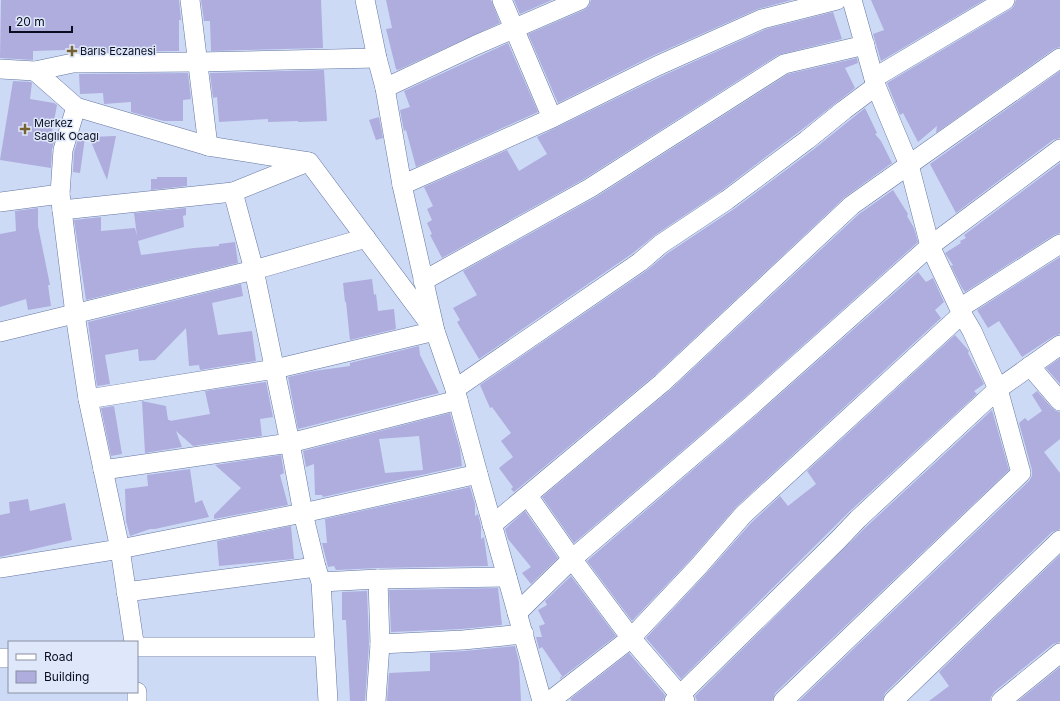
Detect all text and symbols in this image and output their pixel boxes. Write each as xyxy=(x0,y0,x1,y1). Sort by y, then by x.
scale bar xyxy=(10,8,72,34)
text: 20 m xyxy=(16,14,45,29)
place label: Barıs Eczanesi xyxy=(80,44,156,58)
marker: Barıs Eczanesi xyxy=(67,46,77,56)
place label: Merkez Saglık Ocagı xyxy=(34,116,99,143)
marker: Merkez Saglık Ocagı xyxy=(19,123,31,135)
legend xyxy=(8,641,138,693)
text: Road xyxy=(44,649,73,664)
text: Building xyxy=(44,669,89,684)

